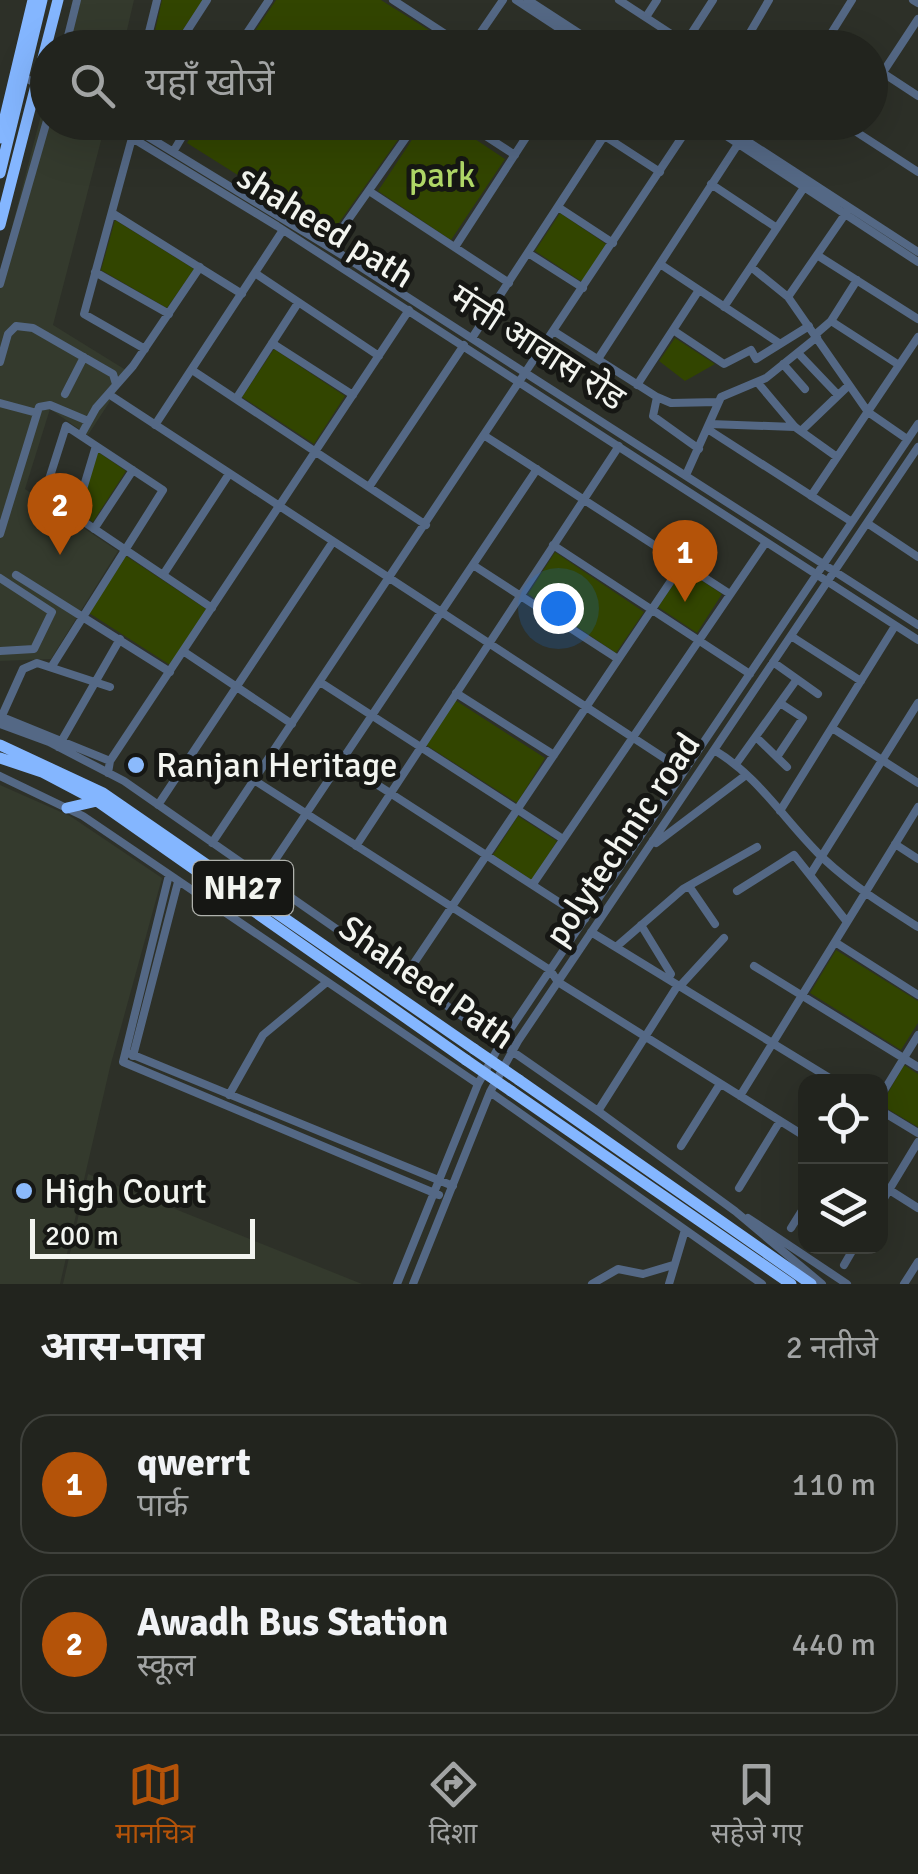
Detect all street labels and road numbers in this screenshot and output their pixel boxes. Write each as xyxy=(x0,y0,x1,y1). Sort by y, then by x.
street label: shaheed path xyxy=(230,155,422,298)
street label: मंत्ती आवास रोड xyxy=(442,275,634,421)
street label: polytechnic road xyxy=(535,725,710,954)
road number: NH27 xyxy=(193,861,293,915)
street label: Shaheed Path xyxy=(331,906,523,1059)

